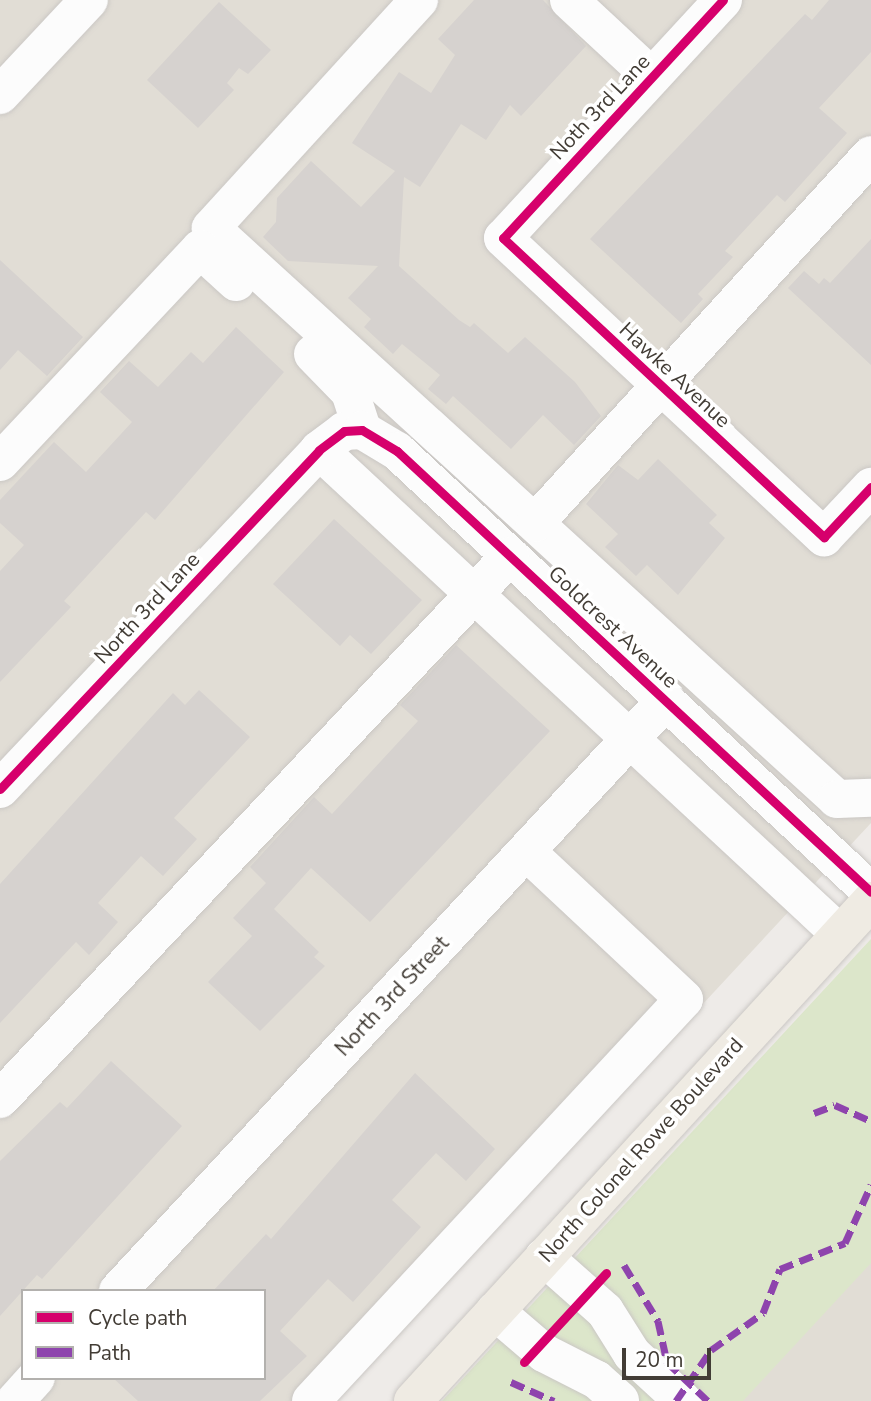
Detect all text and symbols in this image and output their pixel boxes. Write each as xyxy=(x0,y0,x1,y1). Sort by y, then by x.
street label: Noth 3rd Lane xyxy=(545,49,655,165)
street label: Hawke Avenue xyxy=(614,317,736,433)
street label: North 3rd Lane xyxy=(89,547,205,669)
street label: Goldcrest Avenue xyxy=(543,561,683,693)
street label: North 3rd Street xyxy=(330,931,454,1061)
street label: North Colonel Rowe Boulevard xyxy=(534,1033,748,1267)
legend xyxy=(21,1289,266,1380)
text: Cycle path xyxy=(88,1304,187,1332)
scale bar xyxy=(626,1334,715,1378)
text: Path xyxy=(88,1339,131,1367)
text: 20 m xyxy=(635,1346,684,1374)

